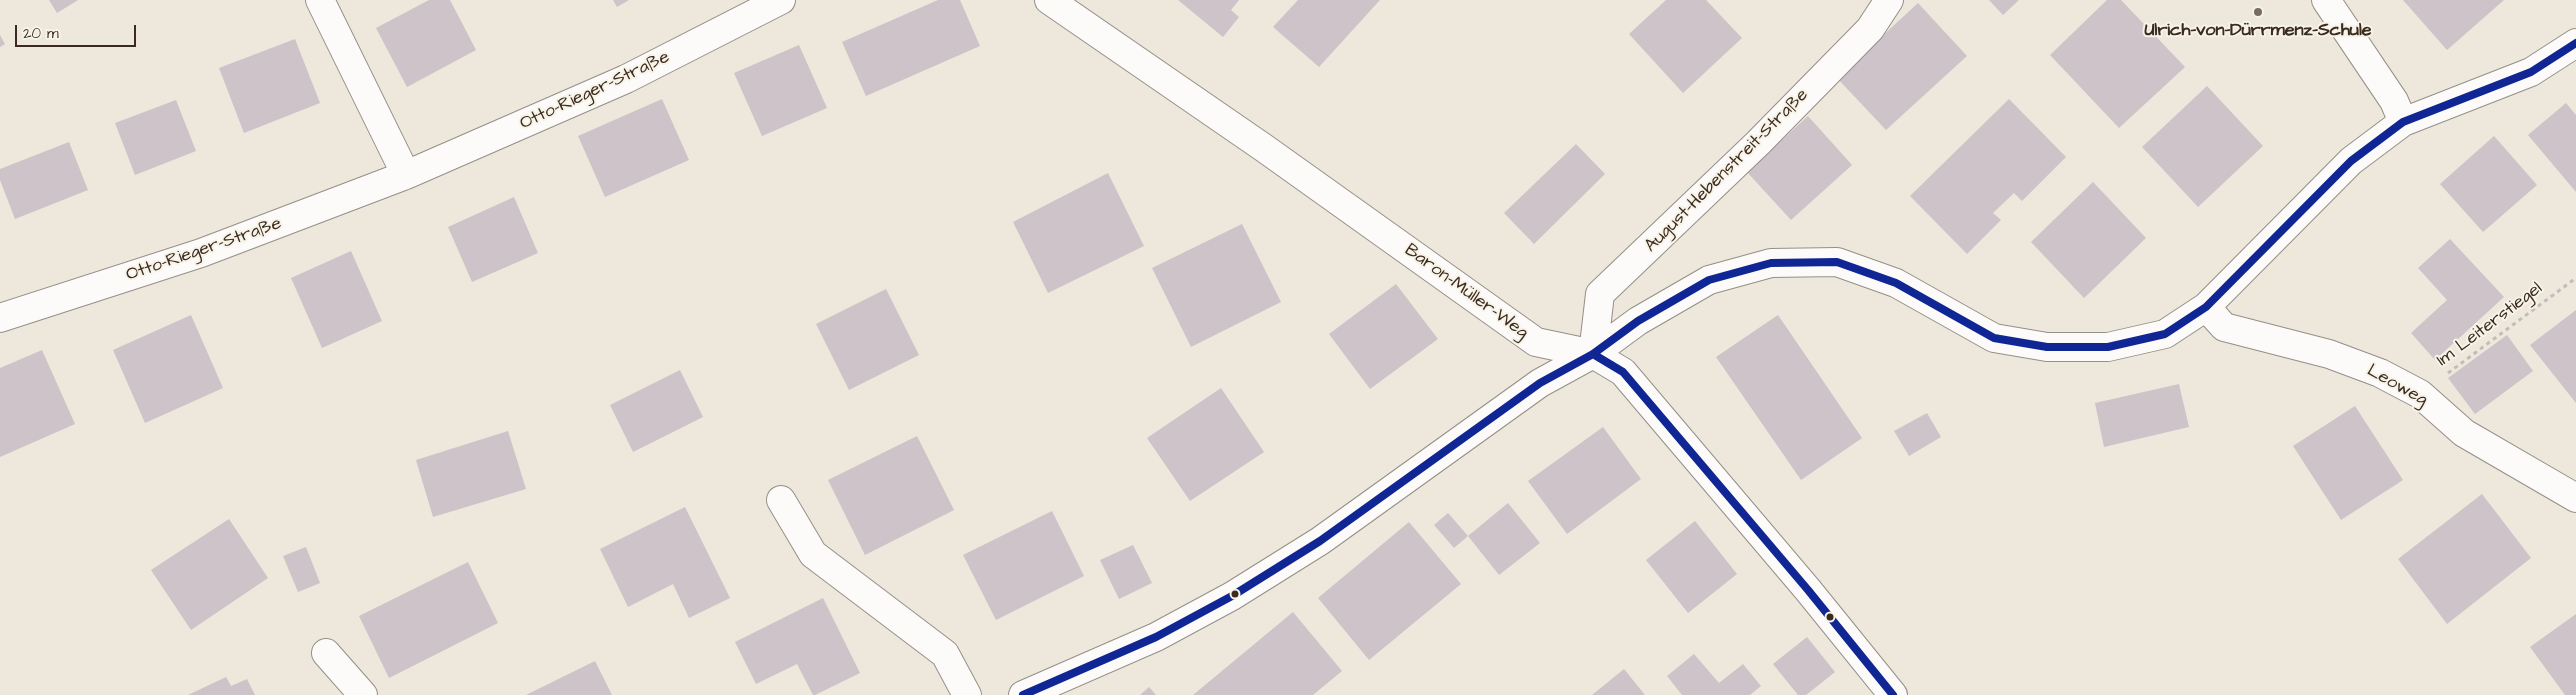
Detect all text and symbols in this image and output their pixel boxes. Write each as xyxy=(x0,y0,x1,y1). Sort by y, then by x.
marker: Ulrich-von-Dürrmenz-Schule xyxy=(2252,6,2264,18)
scale bar xyxy=(18,15,139,47)
place label: Ulrich-von-Dürrmenz-Schule xyxy=(2144,20,2372,42)
text: 20 m xyxy=(23,23,59,44)
street label: Otto-Rieger-Straße xyxy=(517,47,673,135)
street label: August-Hebenstreit-Straße xyxy=(1641,85,1813,257)
street label: Otto-Rieger-Straße xyxy=(124,213,284,287)
street label: Baron-Müller-Weg xyxy=(1400,240,1532,344)
street label: Im Leiterstiegel xyxy=(2433,278,2547,372)
street label: Leoweg xyxy=(2363,361,2431,411)
unlabelled marker xyxy=(1230,589,1240,599)
unlabelled marker xyxy=(1825,612,1835,622)

